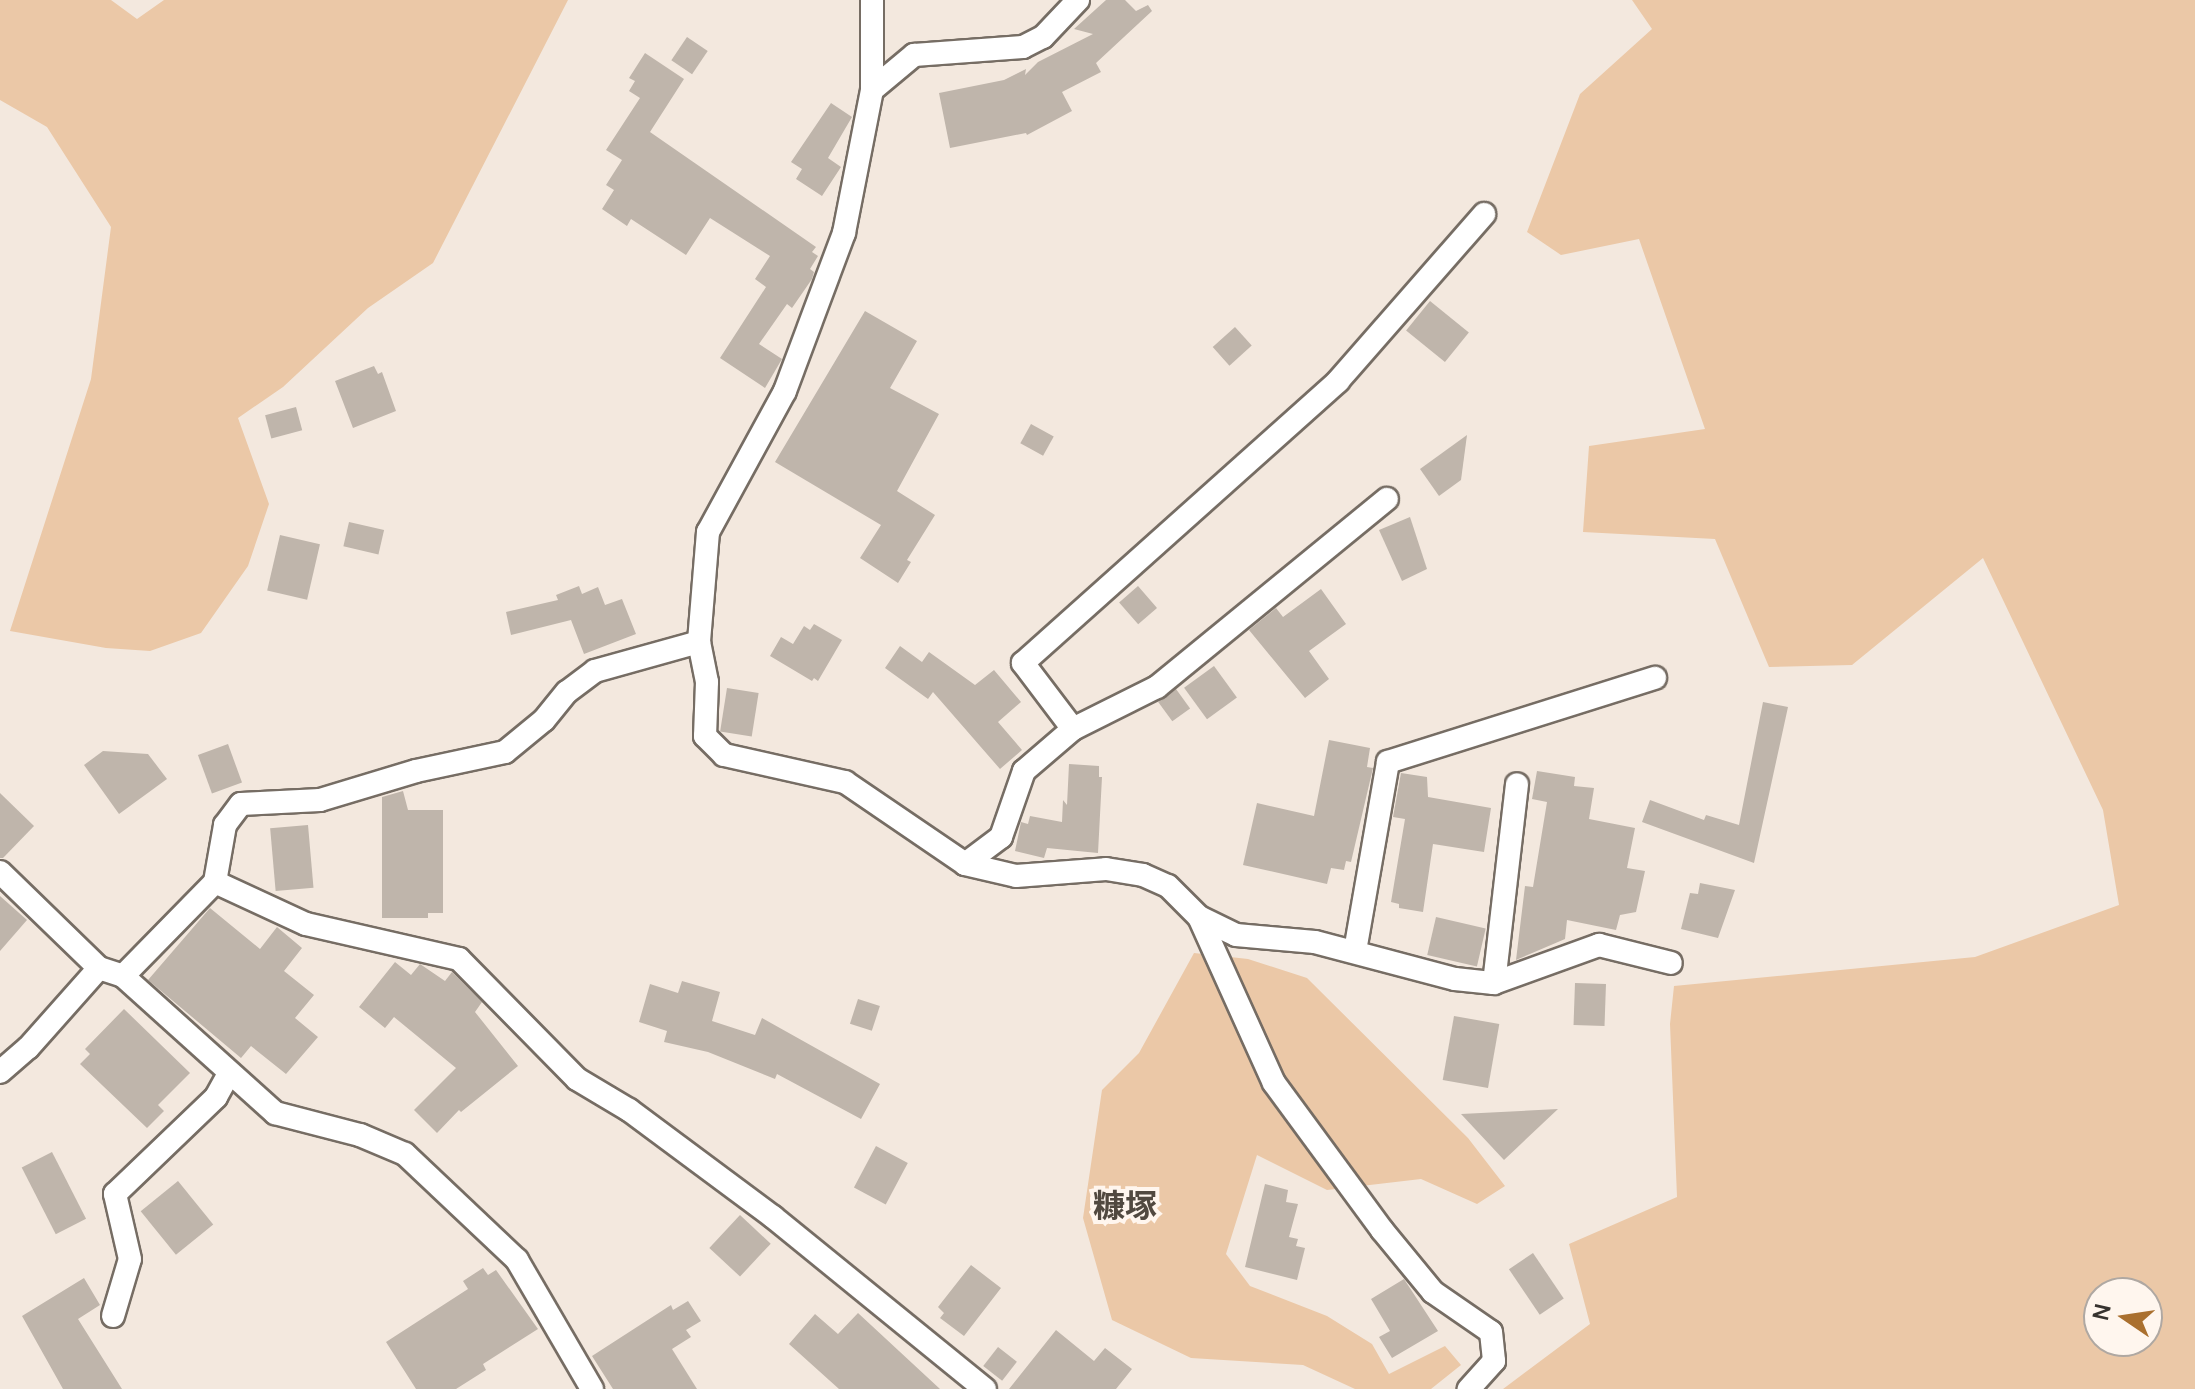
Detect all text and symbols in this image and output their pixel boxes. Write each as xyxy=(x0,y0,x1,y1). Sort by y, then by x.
district label: 糠塚 xyxy=(1093,1186,1157,1224)
north arrow xyxy=(2083,1277,2163,1357)
text: N xyxy=(2085,1301,2118,1323)

